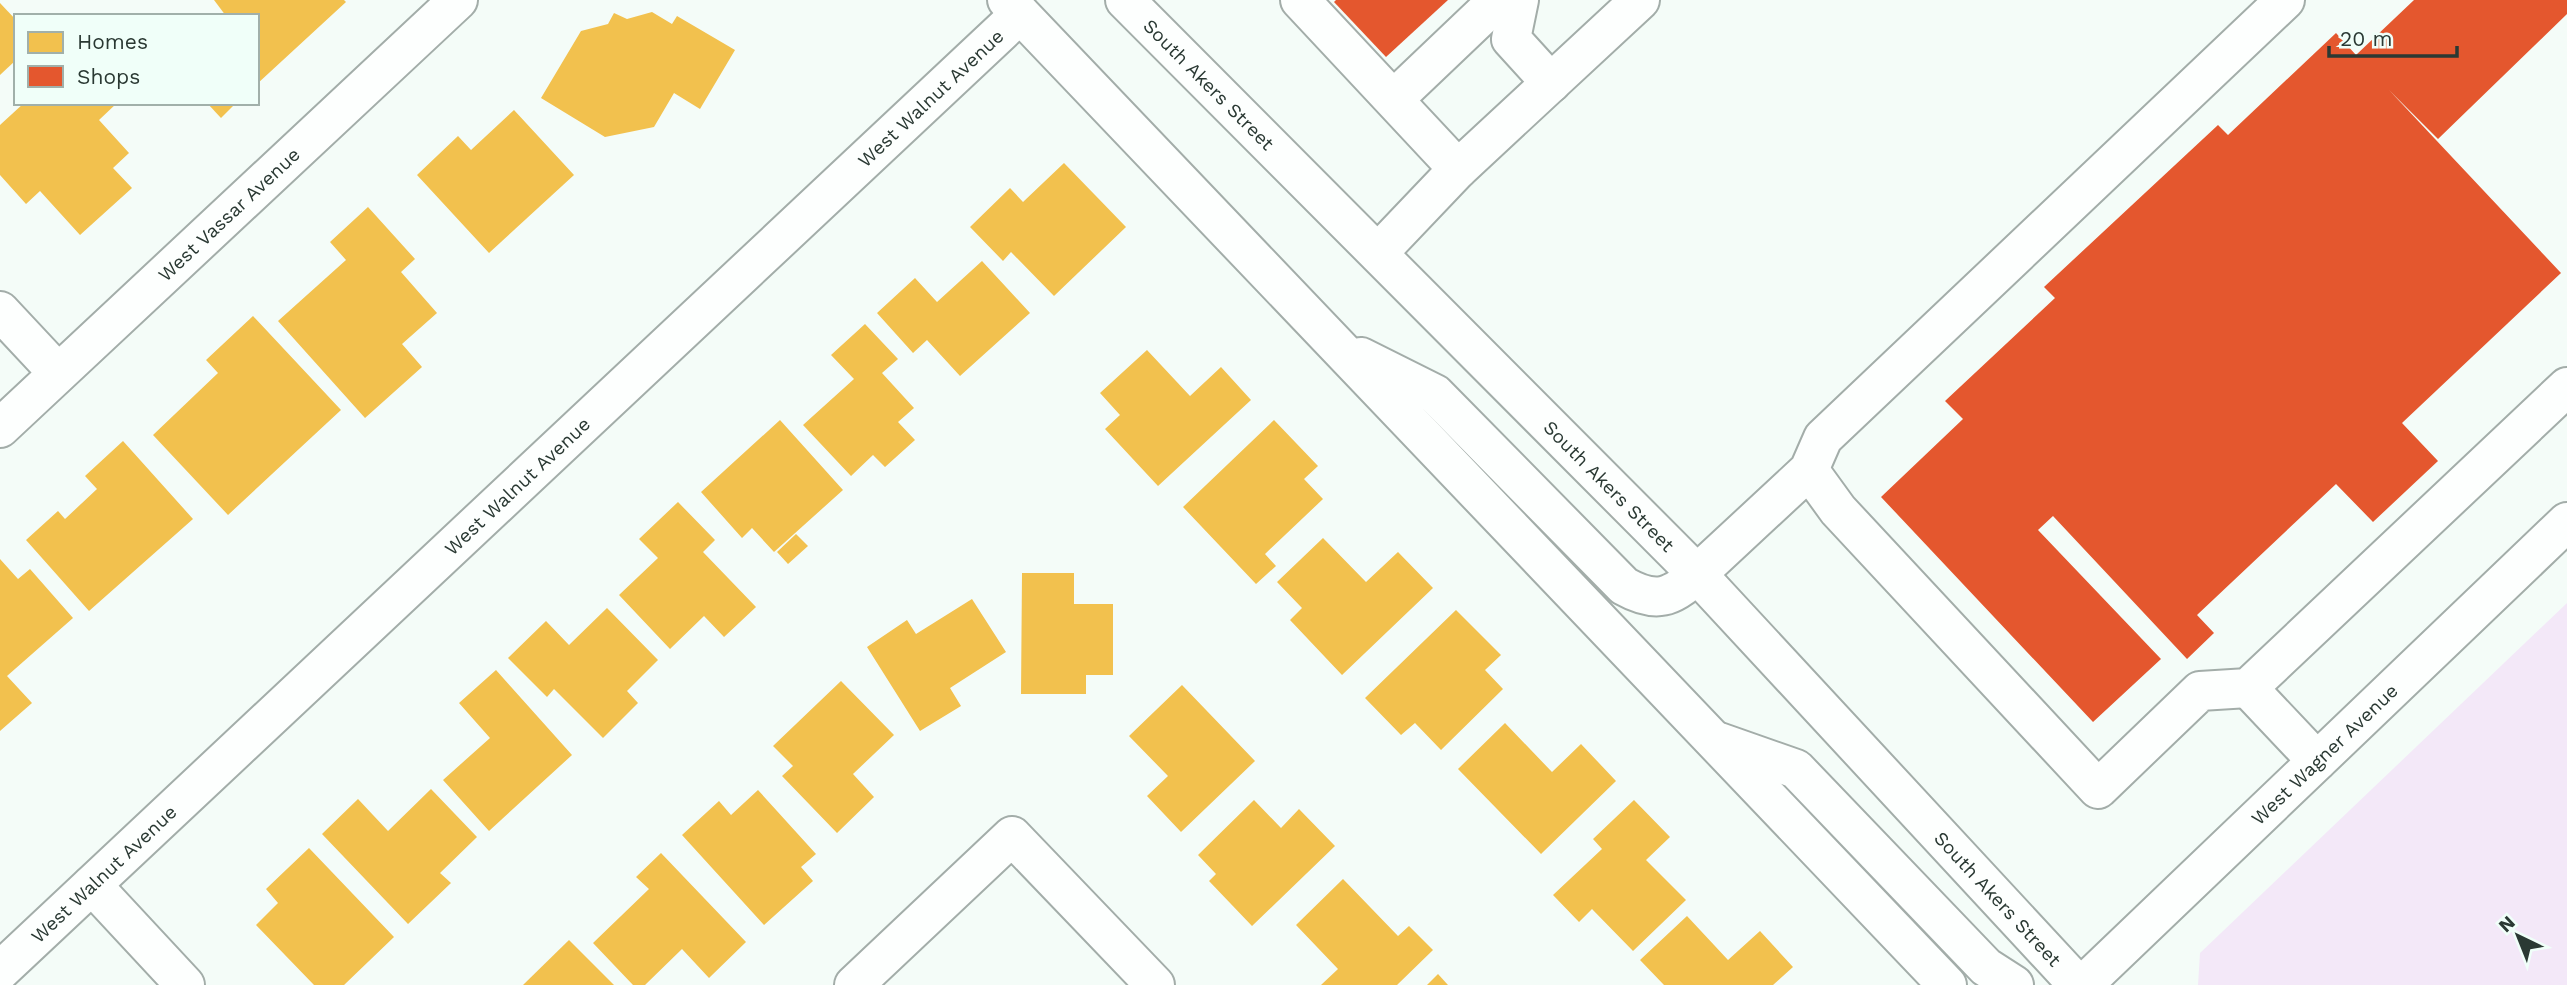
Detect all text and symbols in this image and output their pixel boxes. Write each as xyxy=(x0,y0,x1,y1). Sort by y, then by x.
legend xyxy=(14,14,259,105)
street label: South Akers Street xyxy=(1138,14,1279,155)
scale bar xyxy=(2329,14,2457,58)
street label: West Walnut Avenue xyxy=(853,25,1008,172)
text: 20 m xyxy=(2340,26,2392,51)
text: Homes xyxy=(77,29,148,54)
text: Shops xyxy=(77,64,140,89)
street label: West Vassar Avenue xyxy=(153,143,305,286)
street label: West Walnut Avenue xyxy=(440,412,595,560)
street label: South Akers Street xyxy=(1539,416,1679,557)
street label: West Wagner Avenue xyxy=(2247,679,2403,830)
street label: West Walnut Avenue xyxy=(26,800,181,948)
street label: South Akers Street xyxy=(1929,827,2066,971)
north arrow xyxy=(2483,901,2553,971)
text: N xyxy=(2494,911,2520,937)

